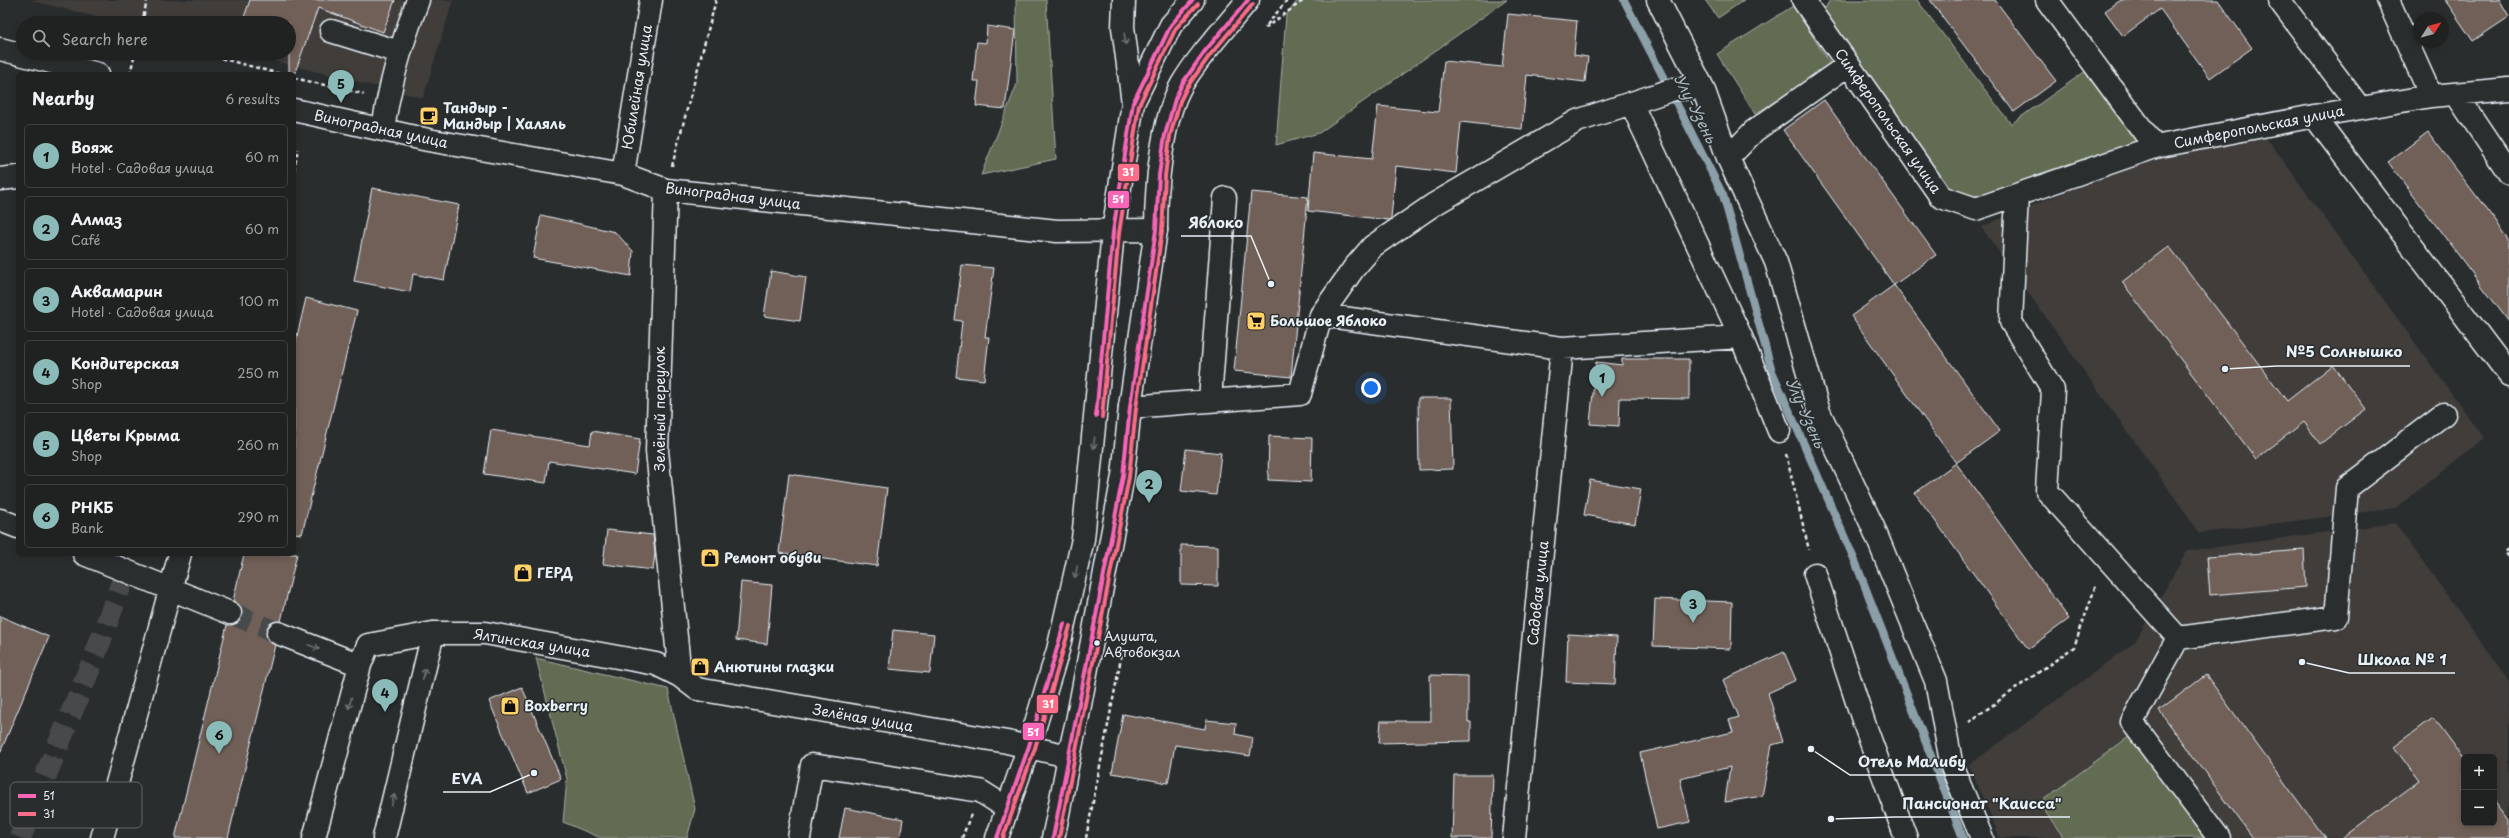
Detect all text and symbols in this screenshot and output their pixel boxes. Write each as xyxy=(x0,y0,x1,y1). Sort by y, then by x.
north arrow xyxy=(2413,12,2449,48)
search box xyxy=(16,16,296,60)
street label: Юбилейная улица xyxy=(616,23,657,151)
icon: search xyxy=(30,27,52,49)
text: Search here xyxy=(62,27,148,50)
one-way arrow xyxy=(1121,32,1129,45)
street label: Симферопольская улица xyxy=(1830,44,1947,198)
pin: 5 xyxy=(328,70,354,103)
water label: Улу-Узень xyxy=(1669,70,1724,148)
text: Nearby xyxy=(32,85,94,111)
text: 6 results xyxy=(225,89,280,108)
place label: Тандыр - Мандыр | Халяль xyxy=(443,97,566,134)
street label: Симферопольская улица xyxy=(2172,100,2346,153)
street label: Виноградная улица xyxy=(312,104,450,153)
cafe icon: Тандыр - Мандыр | Халяль xyxy=(418,105,440,127)
text: Вояж xyxy=(71,135,113,158)
text: 1 xyxy=(43,147,49,166)
text: 60 m xyxy=(245,147,279,166)
text: Hotel · Садовая улица xyxy=(71,158,214,177)
line badge: 31 xyxy=(1117,163,1140,182)
text: 31 xyxy=(1122,163,1134,180)
street label: Виноградная улица xyxy=(664,177,802,214)
line badge: 51 xyxy=(1107,190,1130,209)
text: 51 xyxy=(1112,190,1124,207)
text: Алмаз xyxy=(71,207,122,230)
callout: Яблоко xyxy=(1181,209,1251,236)
text: Яблоко xyxy=(1188,210,1243,233)
text: 2 xyxy=(41,219,51,238)
text: 60 m xyxy=(245,219,279,238)
text: Café xyxy=(71,230,100,249)
text: Аквамарин xyxy=(71,279,163,302)
text: 3 xyxy=(42,291,50,310)
text: 100 m xyxy=(239,291,279,310)
text: Hotel · Садовая улица xyxy=(71,302,214,321)
supermarket icon: Большое Яблоко xyxy=(1245,310,1267,332)
place label: Большое Яблоко xyxy=(1270,310,1387,331)
callout: №5 Солнышко xyxy=(2277,339,2410,366)
text: №5 Солнышко xyxy=(2286,339,2403,362)
street label: Зелёный переулок xyxy=(649,346,670,472)
text: Кондитерская xyxy=(71,351,179,374)
text: 4 xyxy=(42,363,50,382)
text: 250 m xyxy=(237,363,279,382)
pin: 1 xyxy=(1589,364,1615,397)
text: Shop xyxy=(71,374,102,393)
water label: Улу-Узень xyxy=(1781,374,1833,452)
your location xyxy=(1361,378,1381,398)
text: Цветы Крыма xyxy=(71,423,180,446)
text: 5 xyxy=(42,435,50,454)
text: 260 m xyxy=(237,435,279,454)
one-way arrow xyxy=(1090,436,1097,449)
text: Shop xyxy=(71,446,102,465)
pin: 2 xyxy=(1136,470,1162,503)
text: РНКБ xyxy=(71,495,114,518)
text: 6 xyxy=(41,507,51,526)
text: 290 m xyxy=(238,507,279,526)
text: Bank xyxy=(71,518,104,537)
street label: Садовая улица xyxy=(1522,539,1553,646)
shop icon: Ремонт обуви xyxy=(699,547,721,569)
place label: Ремонт обуви xyxy=(724,547,822,568)
shop icon: ГЕРД xyxy=(512,562,534,584)
place label: ГЕРД xyxy=(537,562,574,583)
one-way arrow xyxy=(1072,565,1080,578)
pin: 3 xyxy=(1680,590,1706,623)
street label: Ялтинская улица xyxy=(472,623,592,662)
place label: Алушта, Автовокзал xyxy=(1104,626,1180,661)
marker: Алушта, Автовокзал xyxy=(1092,638,1102,648)
one-way arrow xyxy=(308,644,320,651)
callout: Школа № 1 xyxy=(2349,646,2455,673)
text: Школа № 1 xyxy=(2357,647,2447,670)
shop icon: Анютины глазки xyxy=(689,656,711,678)
place label: Анютины глазки xyxy=(713,656,834,677)
one-way arrow xyxy=(420,668,428,681)
pin: 4 xyxy=(372,679,398,712)
line badge: 31 xyxy=(1036,694,1059,714)
shop icon: Boxberry xyxy=(499,695,521,717)
place label: Boxberry xyxy=(524,695,588,716)
text: 31 xyxy=(1042,695,1054,712)
one-way arrow xyxy=(346,696,353,709)
street label: Зелёная улица xyxy=(811,698,915,737)
pin: 6 xyxy=(206,721,232,754)
line badge: 51 xyxy=(1022,722,1045,741)
text: 51 xyxy=(1027,723,1039,740)
callout: Отель Малибу xyxy=(1850,748,1974,775)
text: Отель Малибу xyxy=(1858,749,1966,772)
map controls xyxy=(2461,754,2497,826)
button: + xyxy=(2461,754,2497,790)
callout: EVA xyxy=(443,765,490,792)
text: EVA xyxy=(452,766,483,789)
legend xyxy=(10,782,142,828)
text: 51 xyxy=(43,787,55,804)
callout: Пансионат "Каисса" xyxy=(1895,790,2070,817)
button: − xyxy=(2461,790,2497,826)
text: Пансионат "Каисса" xyxy=(1902,791,2062,814)
one-way arrow xyxy=(390,794,397,807)
text: 31 xyxy=(43,805,55,822)

